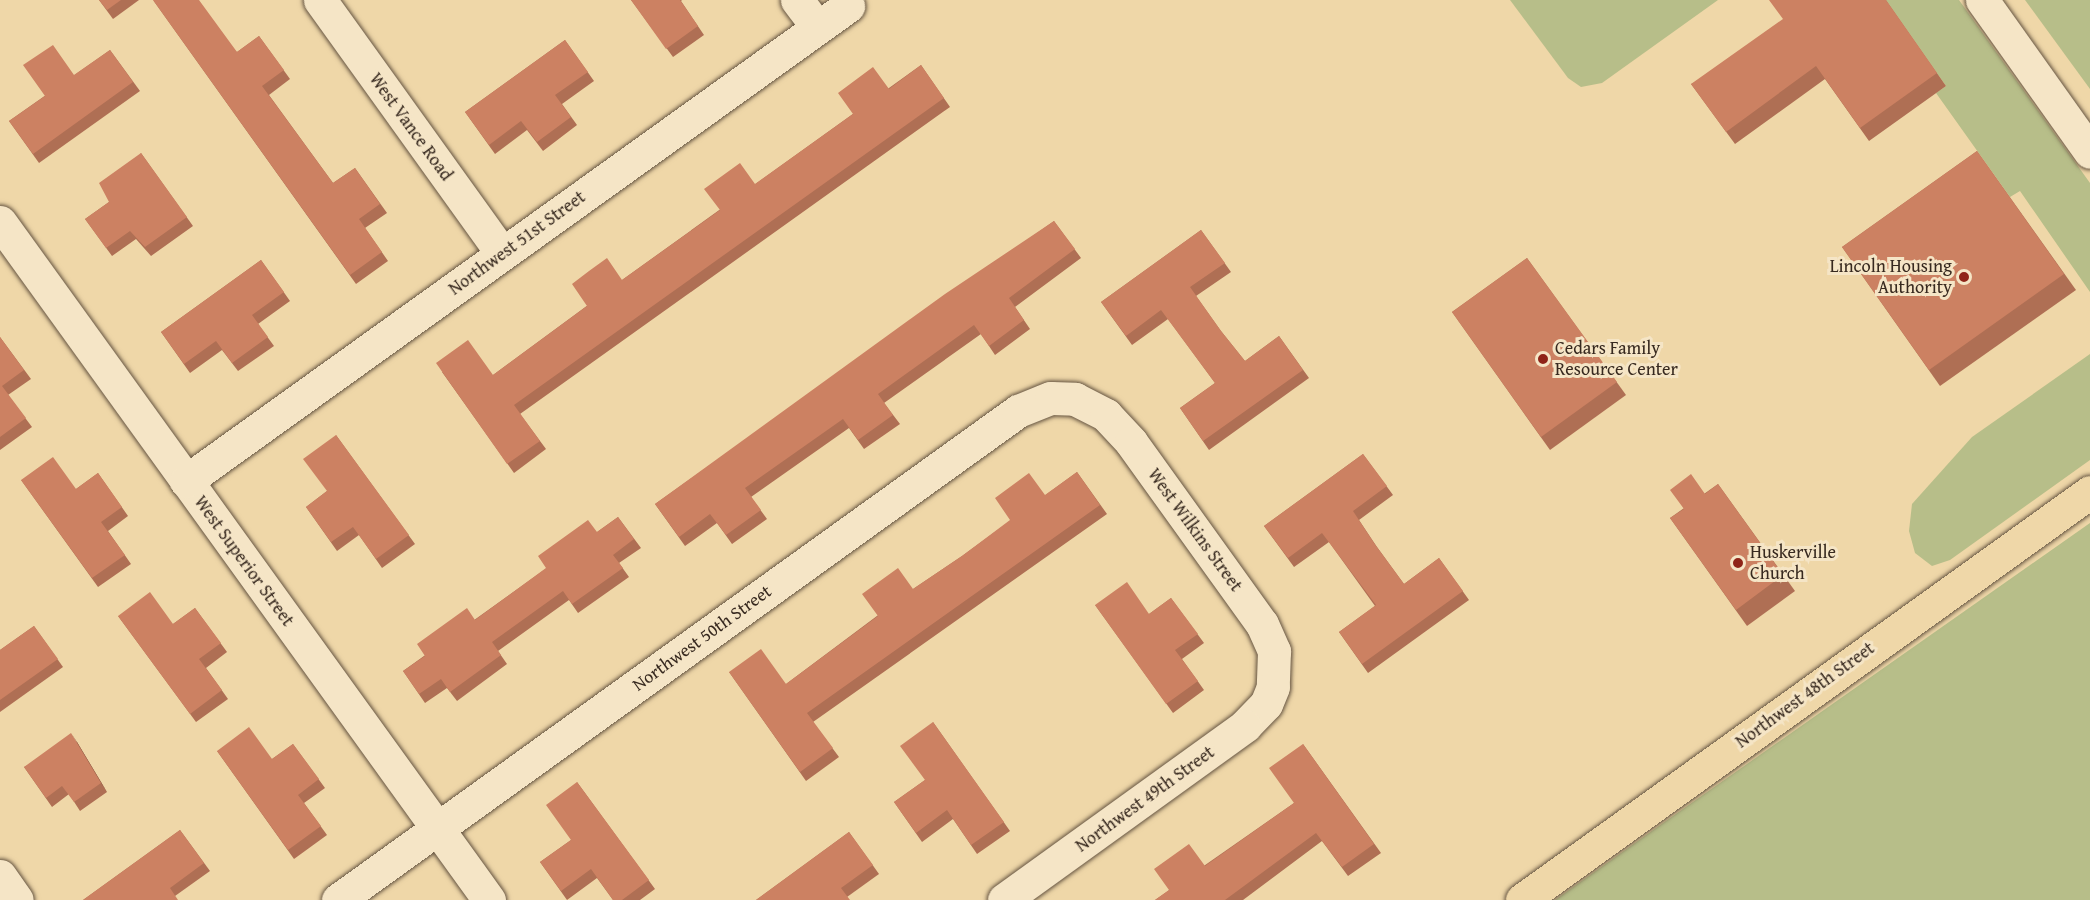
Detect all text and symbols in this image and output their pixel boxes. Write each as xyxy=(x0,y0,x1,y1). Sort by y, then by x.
street label: West Vance Road xyxy=(365,69,457,185)
street label: Northwest 51st Street xyxy=(445,186,589,300)
place label: Lincoln Housing Authority xyxy=(1830,256,1952,298)
marker: Lincoln Housing Authority xyxy=(1957,270,1971,284)
place label: Cedars Family Resource Center xyxy=(1555,338,1678,380)
marker: Cedars Family Resource Center xyxy=(1536,352,1550,366)
street label: West Wilkins Street xyxy=(1143,464,1247,596)
street label: West Superior Street xyxy=(189,492,299,630)
place label: Huskerville Church xyxy=(1750,542,1836,584)
marker: Huskerville Church xyxy=(1731,556,1745,570)
street label: Northwest 50th Street xyxy=(628,580,776,696)
street label: Northwest 48th Street xyxy=(1731,637,1879,753)
street label: Northwest 49th Street xyxy=(1071,741,1219,857)

